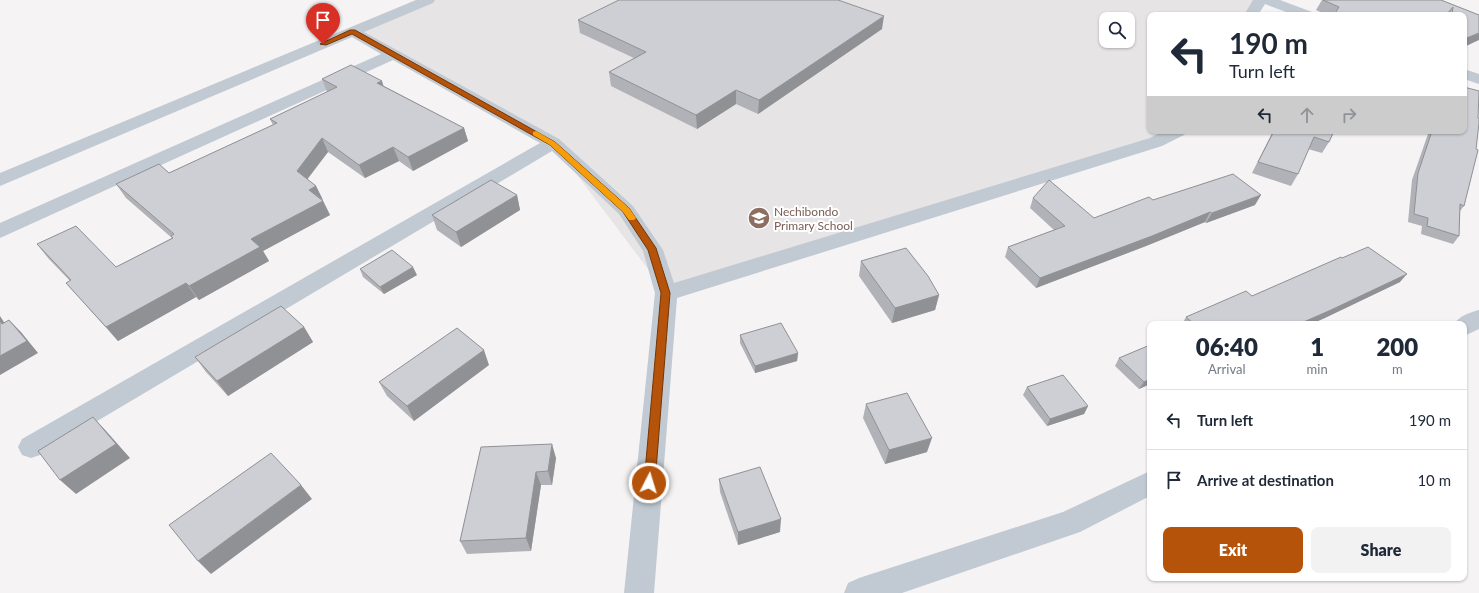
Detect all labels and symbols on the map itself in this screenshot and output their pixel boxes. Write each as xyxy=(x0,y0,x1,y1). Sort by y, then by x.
pin xyxy=(306,3,340,44)
place label: Nechibondo Primary School xyxy=(774,204,853,233)
school or university icon: Nechibondo Primary School xyxy=(746,205,772,231)
position arrow xyxy=(628,462,670,504)

